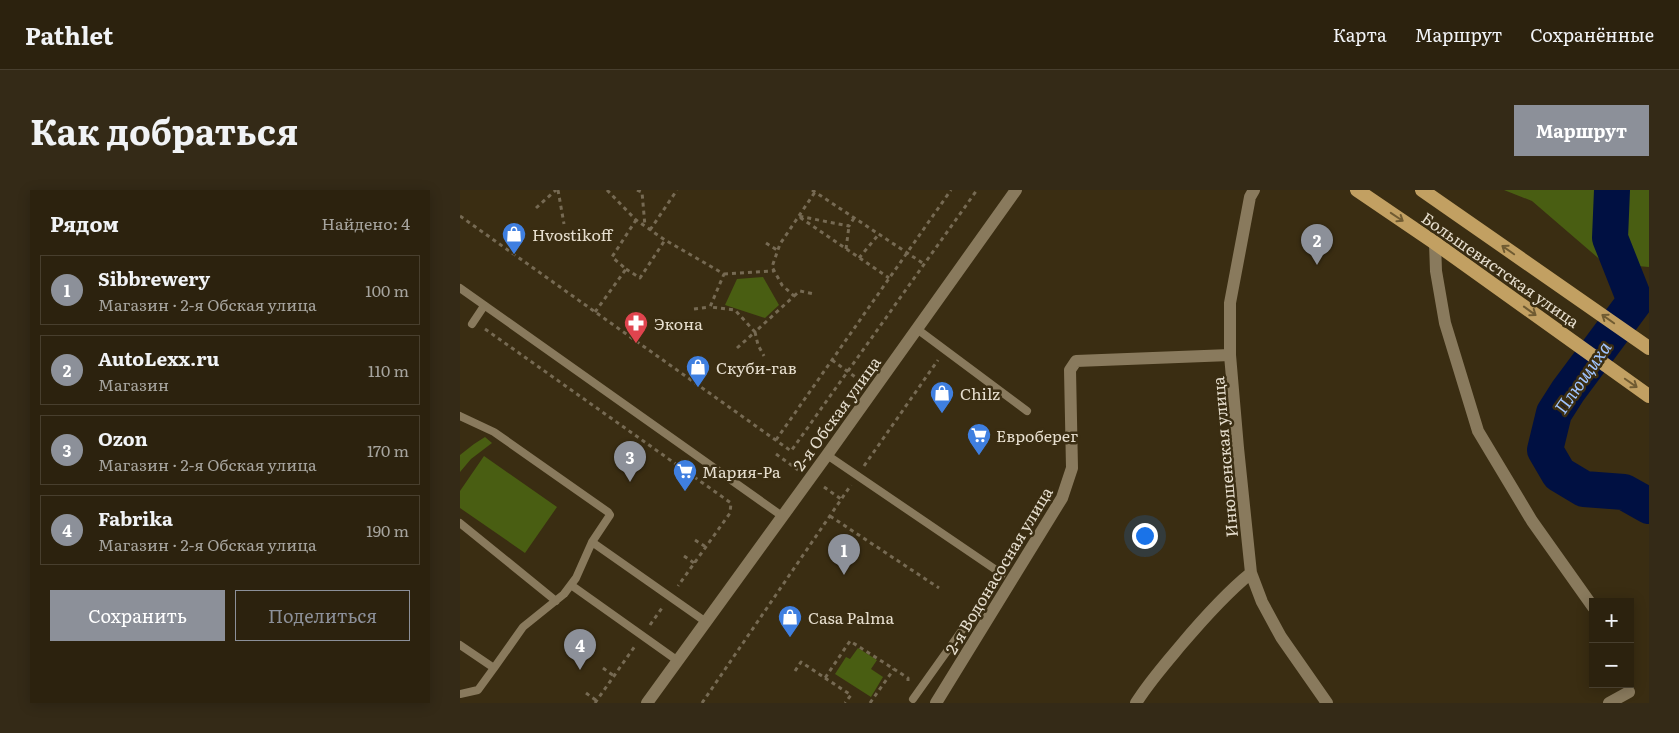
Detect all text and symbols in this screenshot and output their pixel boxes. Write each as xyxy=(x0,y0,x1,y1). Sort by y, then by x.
text: Pathlet xyxy=(25,17,113,52)
text: Карта xyxy=(1333,21,1387,48)
text: Маршрут xyxy=(1415,21,1502,48)
text: Сохранённые xyxy=(1530,21,1654,48)
text: Как добраться xyxy=(30,104,298,156)
button: Маршрут xyxy=(1514,105,1649,156)
street label: Большевистская улица xyxy=(1417,205,1585,333)
text: Рядом xyxy=(50,207,119,238)
text: Найдено: 4 xyxy=(322,211,410,235)
one-way arrow xyxy=(1390,212,1404,222)
shop icon: Hvostikoff xyxy=(501,221,527,255)
place label: Hvostikoff xyxy=(532,222,614,246)
pin: 2 xyxy=(1301,224,1333,265)
one-way arrow xyxy=(1501,245,1515,255)
text: Sibbrewery xyxy=(98,264,210,292)
text: 1 xyxy=(64,278,70,302)
text: 100 m xyxy=(365,278,409,302)
text: Магазин · 2-я Обская улица xyxy=(98,292,317,316)
one-way arrow xyxy=(1523,306,1537,316)
pharmacy icon: Экона xyxy=(623,310,649,344)
place label: Экона xyxy=(654,311,703,335)
one-way arrow xyxy=(1601,314,1615,324)
water label: Плющиха xyxy=(1547,335,1617,419)
text: AutoLexx.ru xyxy=(98,344,219,372)
street label: 2-я Обская улица xyxy=(786,351,886,475)
shop icon: Скуби-гав xyxy=(685,354,711,388)
place label: Скуби-гав xyxy=(716,355,797,379)
text: 2 xyxy=(63,358,71,382)
text: 110 m xyxy=(368,358,409,382)
text: Магазин xyxy=(98,372,169,396)
street label: Инюшенская улица xyxy=(1205,375,1243,538)
one-way arrow xyxy=(1624,378,1638,388)
shop icon: Chilz xyxy=(929,380,955,414)
place label: Chilz xyxy=(960,381,1000,405)
supermarket icon: Евроберег xyxy=(966,422,992,456)
place label: Евроберег xyxy=(996,423,1078,447)
text: Ozon xyxy=(98,424,148,452)
text: 3 xyxy=(63,438,71,462)
text: 170 m xyxy=(367,438,409,462)
pin: 3 xyxy=(614,441,646,482)
text: Магазин · 2-я Обская улица xyxy=(98,452,317,476)
supermarket icon: Мария-Ра xyxy=(672,458,698,492)
place label: Мария-Ра xyxy=(702,459,781,483)
street label: 2-я Водонасосная улица xyxy=(938,481,1058,658)
text: Fabrika xyxy=(98,504,173,532)
text: 4 xyxy=(62,518,72,542)
text: 190 m xyxy=(366,518,409,542)
your location xyxy=(1132,523,1158,549)
text: Магазин · 2-я Обская улица xyxy=(98,532,317,556)
pin: 1 xyxy=(828,534,860,575)
button: Сохранить xyxy=(50,590,225,641)
button: Поделиться xyxy=(235,590,410,641)
map controls xyxy=(1589,598,1634,688)
button: + xyxy=(1589,598,1634,643)
shop icon: Casa Palma xyxy=(777,604,803,638)
place label: Casa Palma xyxy=(808,605,895,629)
pin: 4 xyxy=(564,629,596,670)
button: − xyxy=(1589,643,1634,688)

